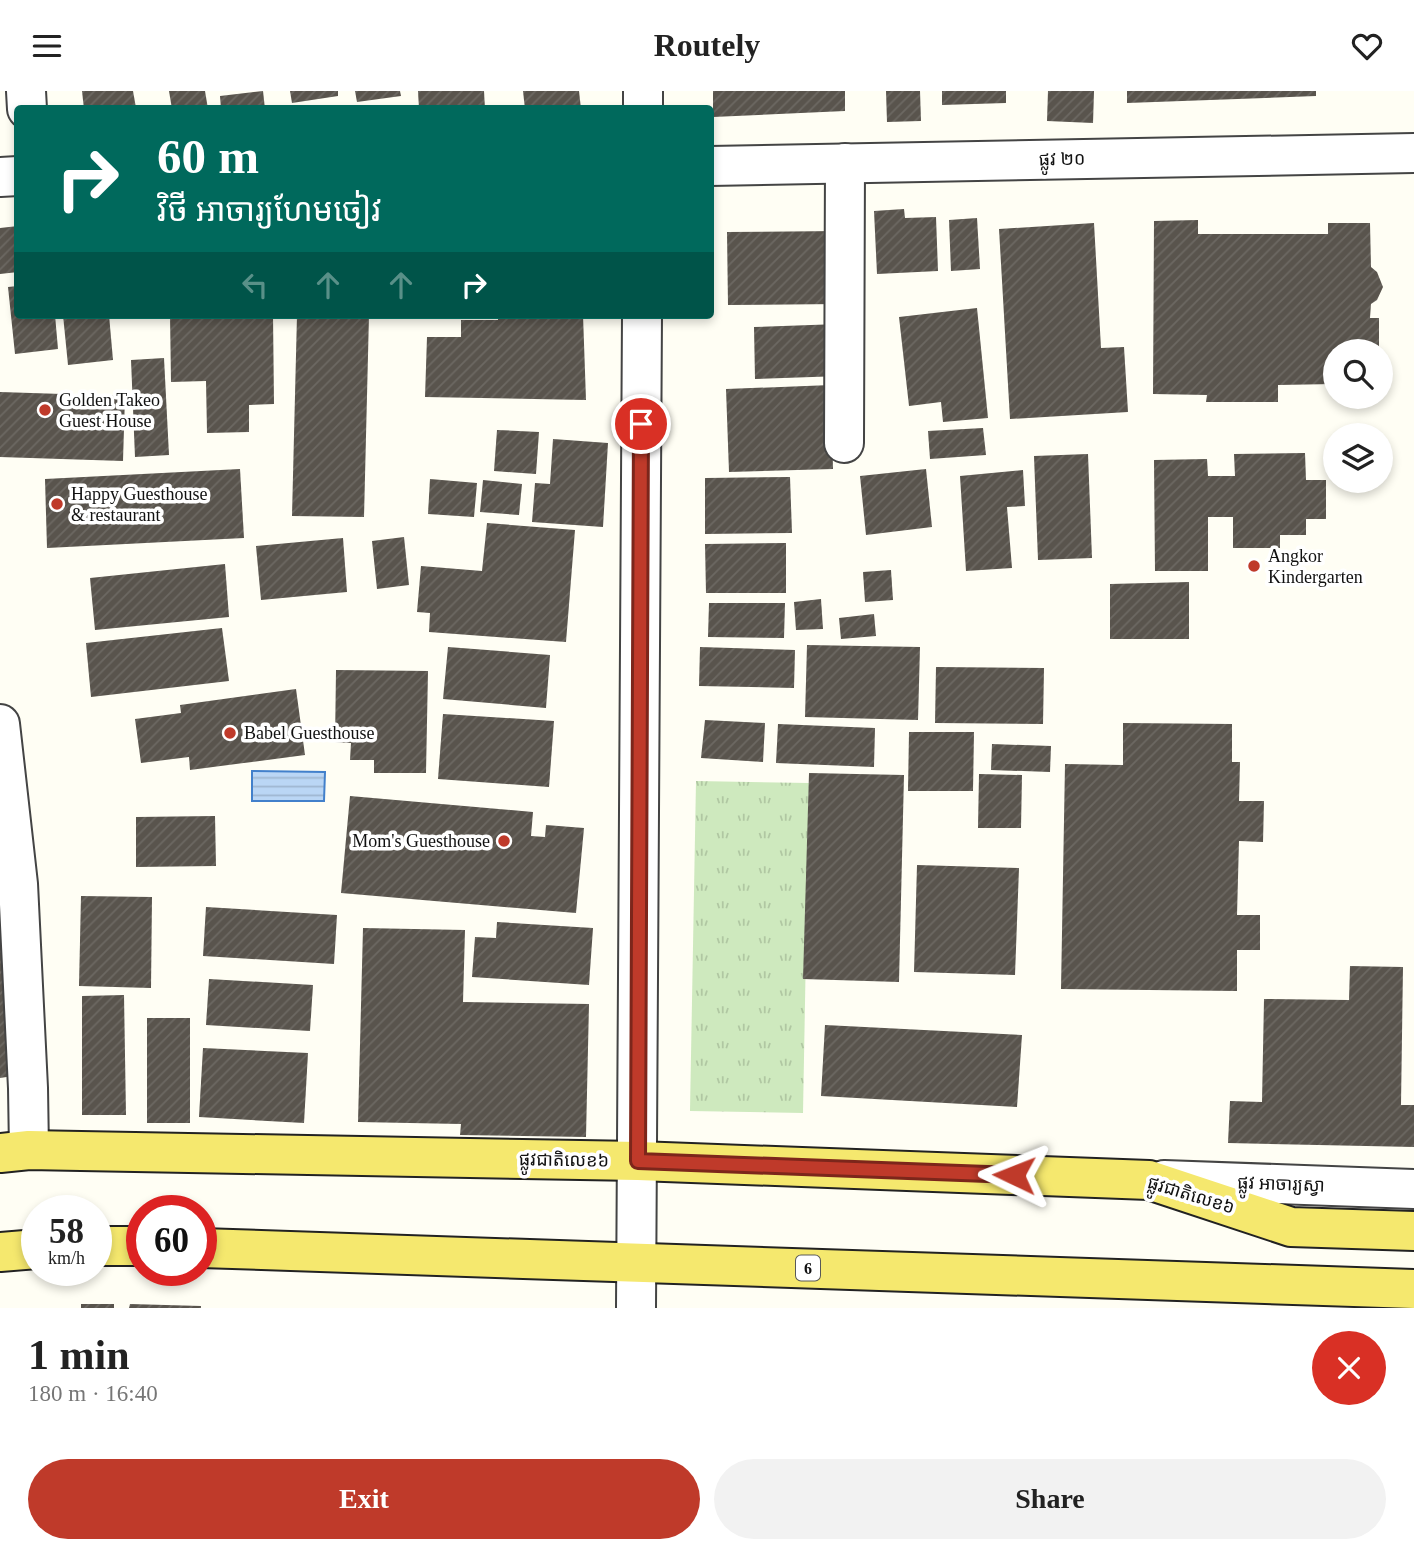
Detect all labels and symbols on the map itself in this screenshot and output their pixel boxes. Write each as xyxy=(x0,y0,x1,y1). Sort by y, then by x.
street label: ផ្លូវ ២០ xyxy=(1038,149,1086,176)
place label: Golden Takeo Guest House xyxy=(59,390,160,431)
pin xyxy=(611,394,671,454)
marker: Golden Takeo Guest House xyxy=(37,402,53,418)
place label: Happy Guesthouse & restaurant xyxy=(71,484,207,525)
marker: Happy Guesthouse & restaurant xyxy=(49,496,65,512)
place label: Angkor Kindergarten xyxy=(1268,546,1363,587)
marker: Angkor Kindergarten xyxy=(1246,558,1262,574)
place label: Babel Guesthouse xyxy=(244,723,374,743)
marker: Babel Guesthouse xyxy=(222,725,238,741)
place label: Mom's Guesthouse xyxy=(352,831,490,851)
marker: Mom's Guesthouse xyxy=(496,833,512,849)
position arrow xyxy=(977,1138,1051,1212)
street label: ផ្លូវជាតិលេខ៦ xyxy=(519,1149,609,1177)
street label: ផ្លូវជាតិលេខ៦ xyxy=(1143,1172,1237,1224)
street label: ផ្លូវ អាចារ្យស្វា xyxy=(1237,1172,1325,1202)
speed limit sign: 60 xyxy=(126,1195,217,1286)
road number: 6 xyxy=(796,1255,820,1281)

